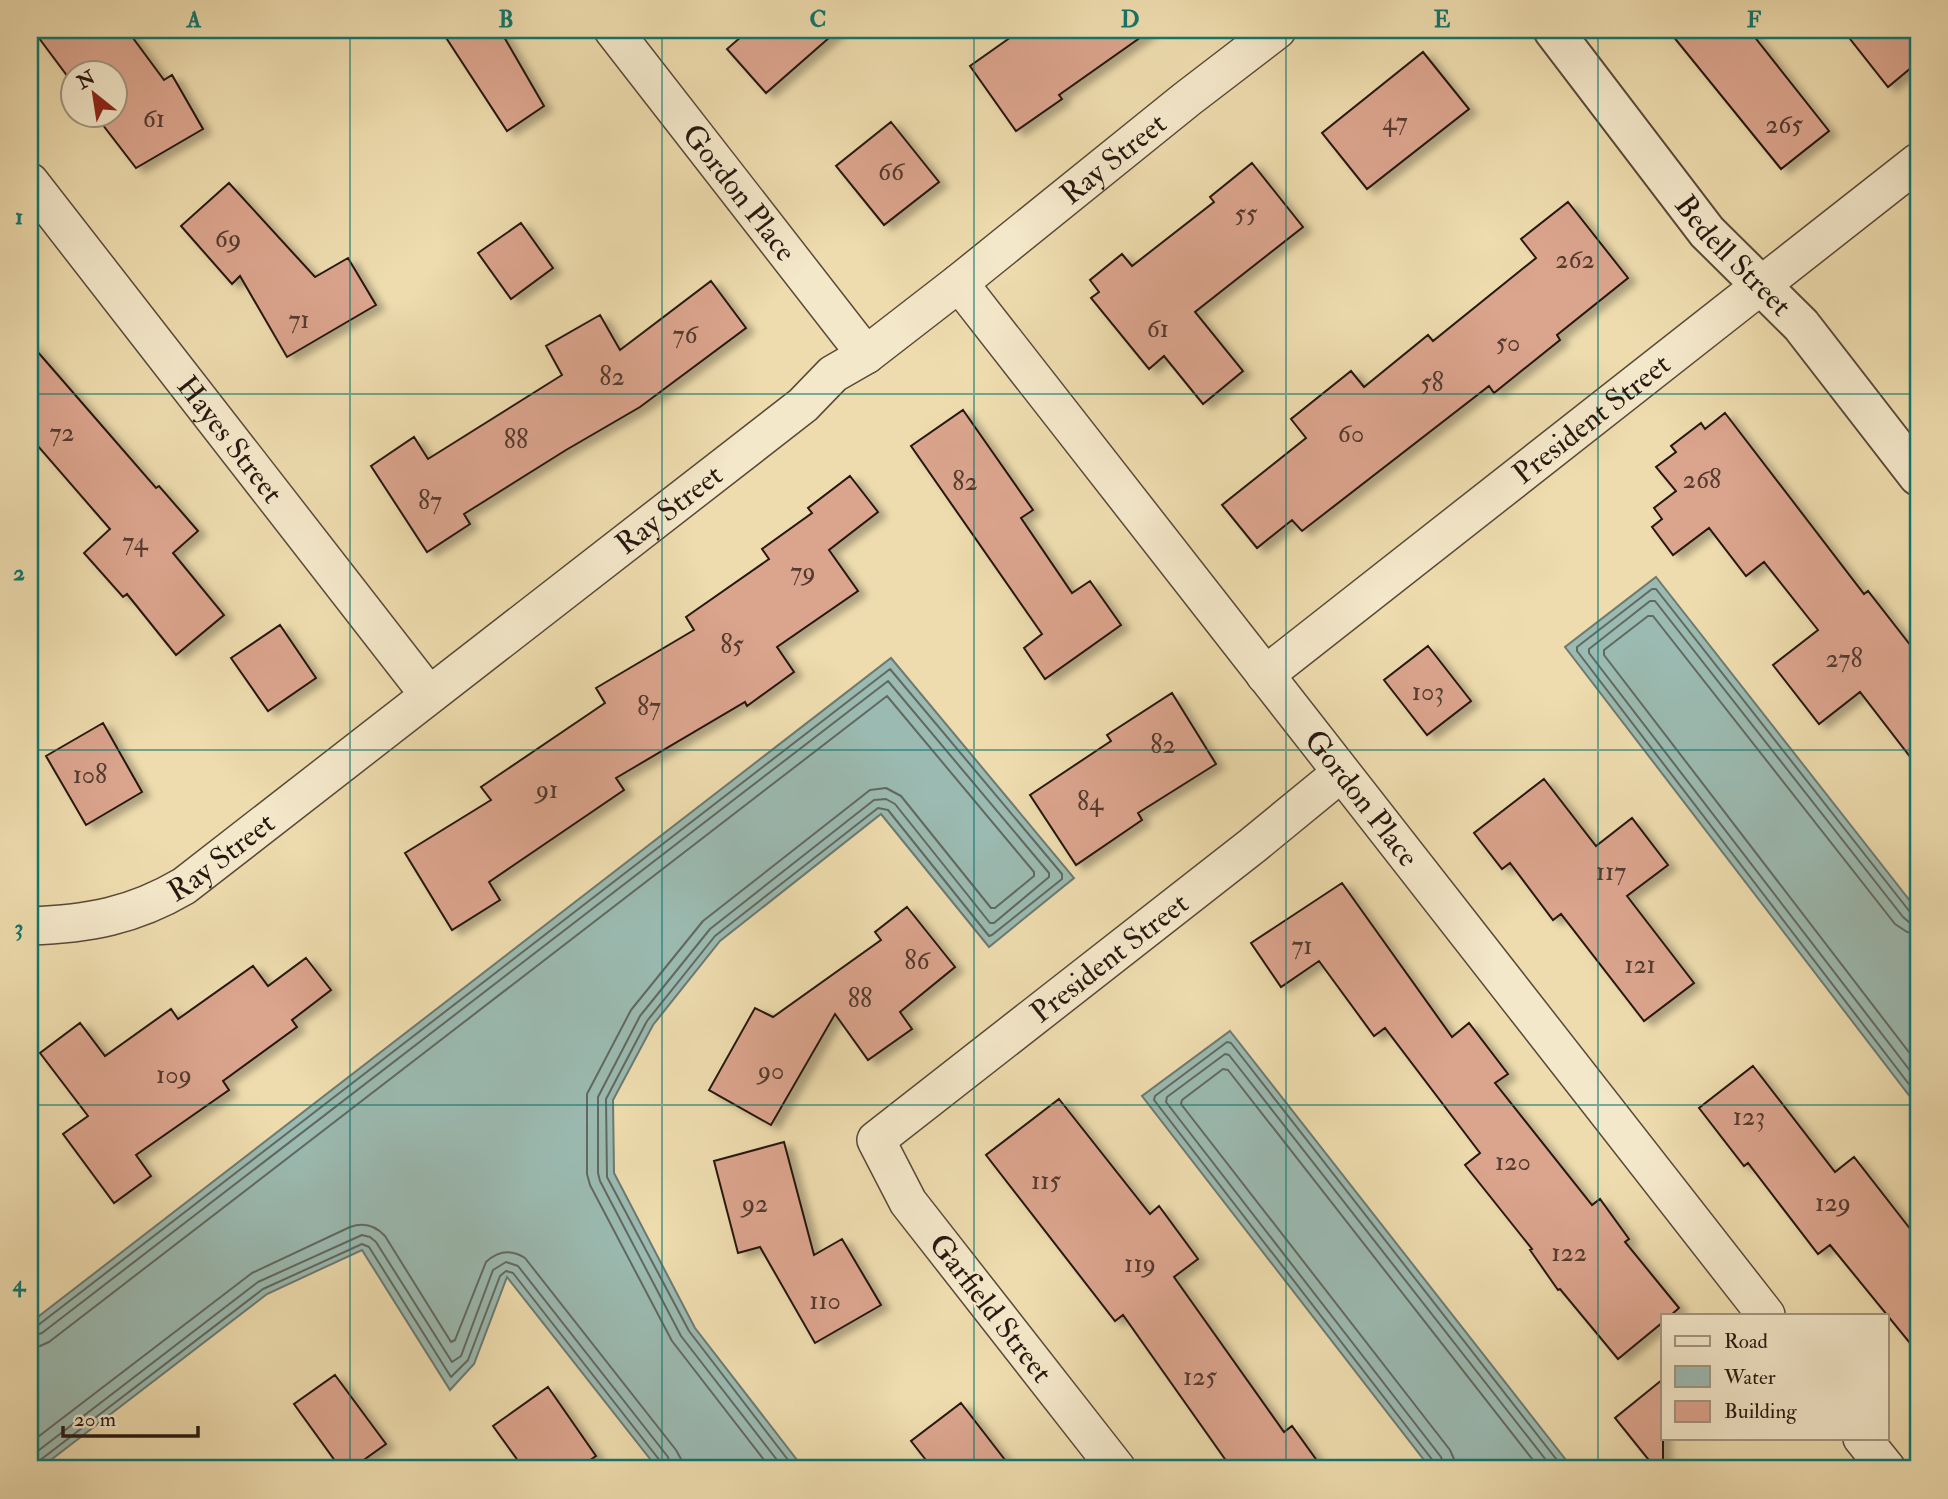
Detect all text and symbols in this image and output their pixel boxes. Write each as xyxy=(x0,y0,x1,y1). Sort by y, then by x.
text: A xyxy=(186,5,202,34)
text: B xyxy=(498,5,514,34)
text: C xyxy=(810,5,826,34)
text: D xyxy=(1121,5,1139,34)
text: E xyxy=(1434,5,1451,34)
text: F xyxy=(1747,5,1762,34)
north arrow xyxy=(60,60,130,130)
text: N xyxy=(72,65,100,95)
house number: 61 xyxy=(143,103,165,135)
street label: Ray Street xyxy=(1053,105,1174,213)
house number: 47 xyxy=(1382,106,1408,138)
house number: 265 xyxy=(1765,109,1803,141)
street label: Gordon Place xyxy=(674,117,804,269)
house number: 66 xyxy=(878,156,906,188)
street label: Bedell Street xyxy=(1667,188,1799,324)
house number: 55 xyxy=(1235,198,1258,230)
text: 1 xyxy=(15,202,23,231)
house number: 69 xyxy=(215,223,241,255)
house number: 262 xyxy=(1555,244,1595,276)
house number: 71 xyxy=(288,304,310,336)
house number: 61 xyxy=(1147,313,1169,345)
house number: 76 xyxy=(672,319,699,351)
house number: 50 xyxy=(1496,327,1520,359)
street label: President Street xyxy=(1505,346,1678,492)
house number: 82 xyxy=(599,361,625,393)
house number: 58 xyxy=(1420,367,1444,399)
street label: Hayes Street xyxy=(169,369,291,511)
house number: 72 xyxy=(49,417,75,449)
house number: 60 xyxy=(1338,418,1364,450)
house number: 88 xyxy=(504,424,528,456)
street label: Ray Street xyxy=(608,456,730,563)
house number: 268 xyxy=(1683,464,1721,496)
house number: 82 xyxy=(952,466,978,498)
house number: 87 xyxy=(418,485,442,517)
house number: 74 xyxy=(122,526,149,558)
house number: 79 xyxy=(790,556,816,588)
text: 2 xyxy=(13,558,25,587)
house number: 85 xyxy=(720,629,744,661)
house number: 278 xyxy=(1825,643,1863,675)
house number: 103 xyxy=(1412,676,1444,708)
house number: 87 xyxy=(637,691,661,723)
street label: Gordon Place xyxy=(1296,723,1427,874)
house number: 82 xyxy=(1150,729,1176,761)
house number: 108 xyxy=(73,759,107,791)
house number: 91 xyxy=(534,774,558,806)
house number: 84 xyxy=(1077,786,1104,818)
street label: Ray Street xyxy=(161,804,282,910)
house number: 117 xyxy=(1596,856,1626,888)
street label: President Street xyxy=(1023,885,1196,1031)
text: 3 xyxy=(15,913,23,942)
house number: 71 xyxy=(1291,930,1313,962)
house number: 86 xyxy=(904,945,932,977)
house number: 121 xyxy=(1624,949,1656,981)
house number: 88 xyxy=(848,983,872,1015)
house number: 90 xyxy=(756,1055,784,1087)
house number: 109 xyxy=(156,1059,192,1091)
house number: 123 xyxy=(1733,1101,1765,1133)
house number: 120 xyxy=(1495,1146,1531,1178)
house number: 115 xyxy=(1031,1165,1062,1197)
house number: 129 xyxy=(1815,1187,1851,1219)
house number: 92 xyxy=(740,1188,768,1220)
street label: Garfield Street xyxy=(921,1227,1060,1390)
house number: 122 xyxy=(1551,1237,1587,1269)
house number: 119 xyxy=(1124,1248,1156,1280)
text: 4 xyxy=(12,1269,27,1298)
house number: 110 xyxy=(809,1285,841,1317)
legend xyxy=(1661,1314,1888,1440)
text: Road xyxy=(1724,1328,1769,1355)
house number: 125 xyxy=(1183,1361,1217,1393)
text: Water xyxy=(1723,1364,1776,1391)
scale bar xyxy=(63,1394,198,1438)
text: Building xyxy=(1724,1398,1797,1425)
text: 20 m xyxy=(74,1406,116,1433)

